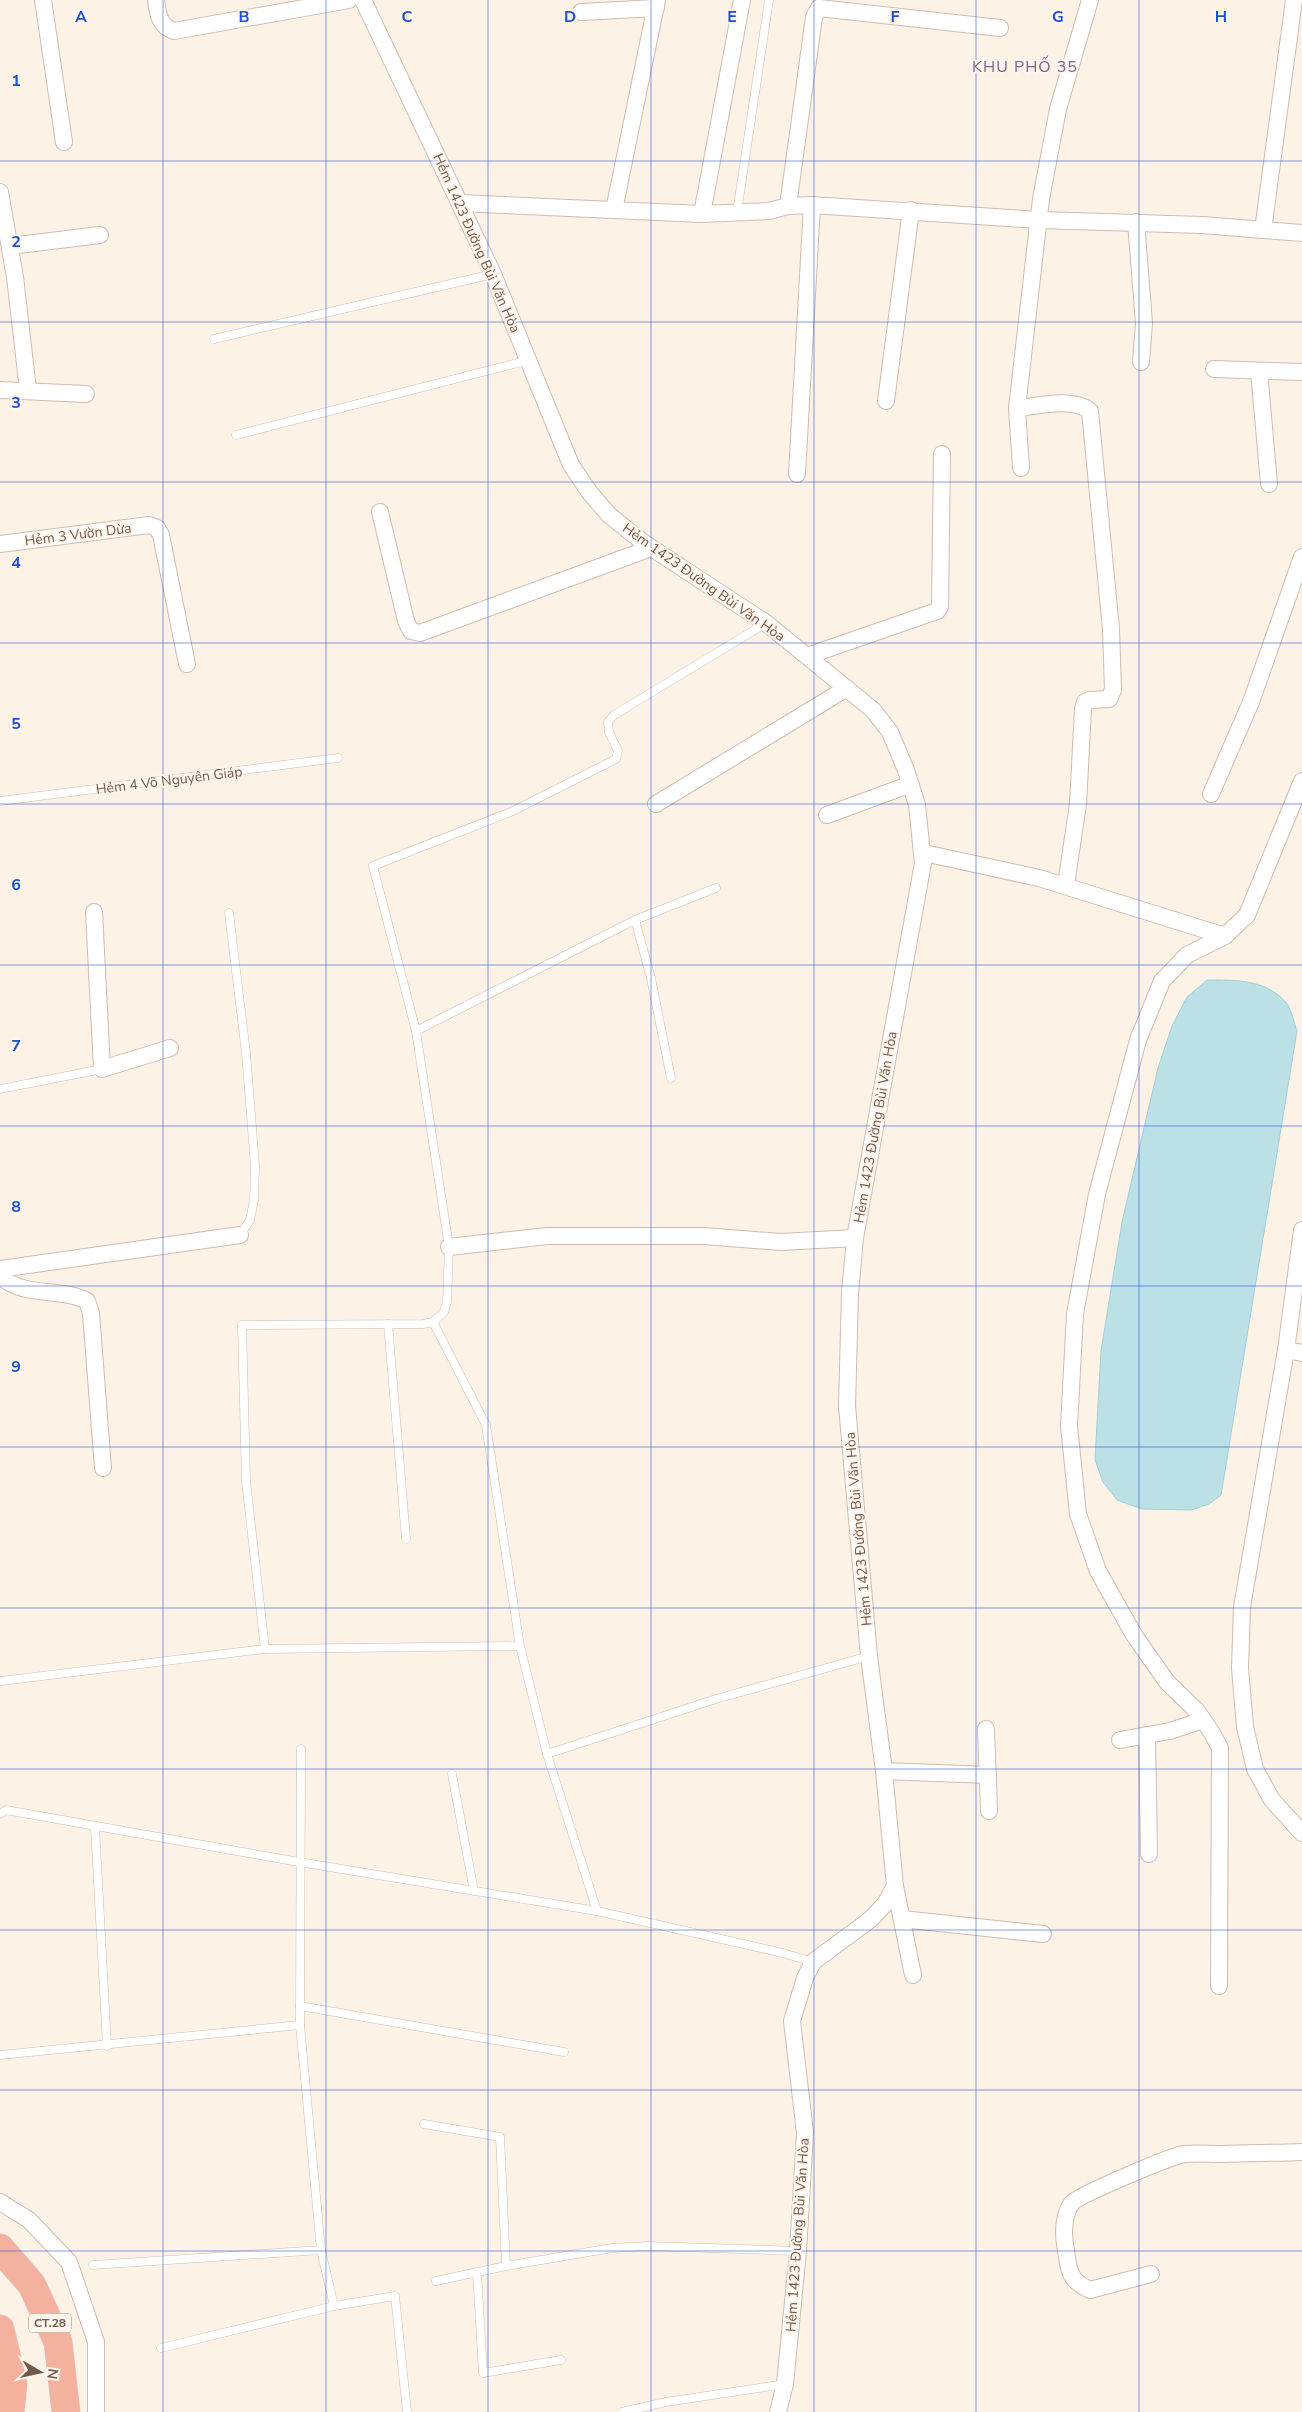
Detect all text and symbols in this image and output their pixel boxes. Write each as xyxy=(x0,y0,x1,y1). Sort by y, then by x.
text: A xyxy=(75,6,87,28)
text: B xyxy=(238,6,250,28)
text: C xyxy=(402,6,413,28)
text: D xyxy=(564,6,576,28)
text: E xyxy=(727,6,737,28)
text: F xyxy=(891,6,900,28)
text: G xyxy=(1052,6,1064,28)
text: H xyxy=(1215,6,1227,28)
district label: KHU PHỐ 35 xyxy=(972,55,1078,78)
text: 1 xyxy=(11,70,21,92)
street label: Hẻm 1423 Đường Bùi Văn Hòa xyxy=(428,150,525,336)
text: 2 xyxy=(11,231,21,253)
text: 3 xyxy=(11,392,21,414)
street label: Hẻm 3 Vườn Dừa xyxy=(24,519,133,550)
street label: Hẻm 1423 Đường Bùi Văn Hòa xyxy=(619,519,789,646)
text: 4 xyxy=(11,552,21,574)
text: 5 xyxy=(11,713,21,735)
street label: Hẻm 4 Võ Nguyên Giáp xyxy=(95,762,243,799)
text: 6 xyxy=(11,874,21,896)
street label: Hẻm 1423 Đường Bùi Văn Hòa xyxy=(849,1030,902,1225)
text: 7 xyxy=(11,1035,21,1057)
text: 8 xyxy=(11,1196,21,1218)
text: 9 xyxy=(11,1356,21,1378)
street label: Hẻm 1423 Đường Bùi Văn Hòa xyxy=(841,1431,876,1627)
street label: Hẻm 1423 Đường Bùi Văn Hòa xyxy=(781,2137,814,2333)
road number: CT.28 xyxy=(29,2314,71,2332)
north arrow xyxy=(15,2347,65,2397)
text: N xyxy=(42,2367,63,2381)

